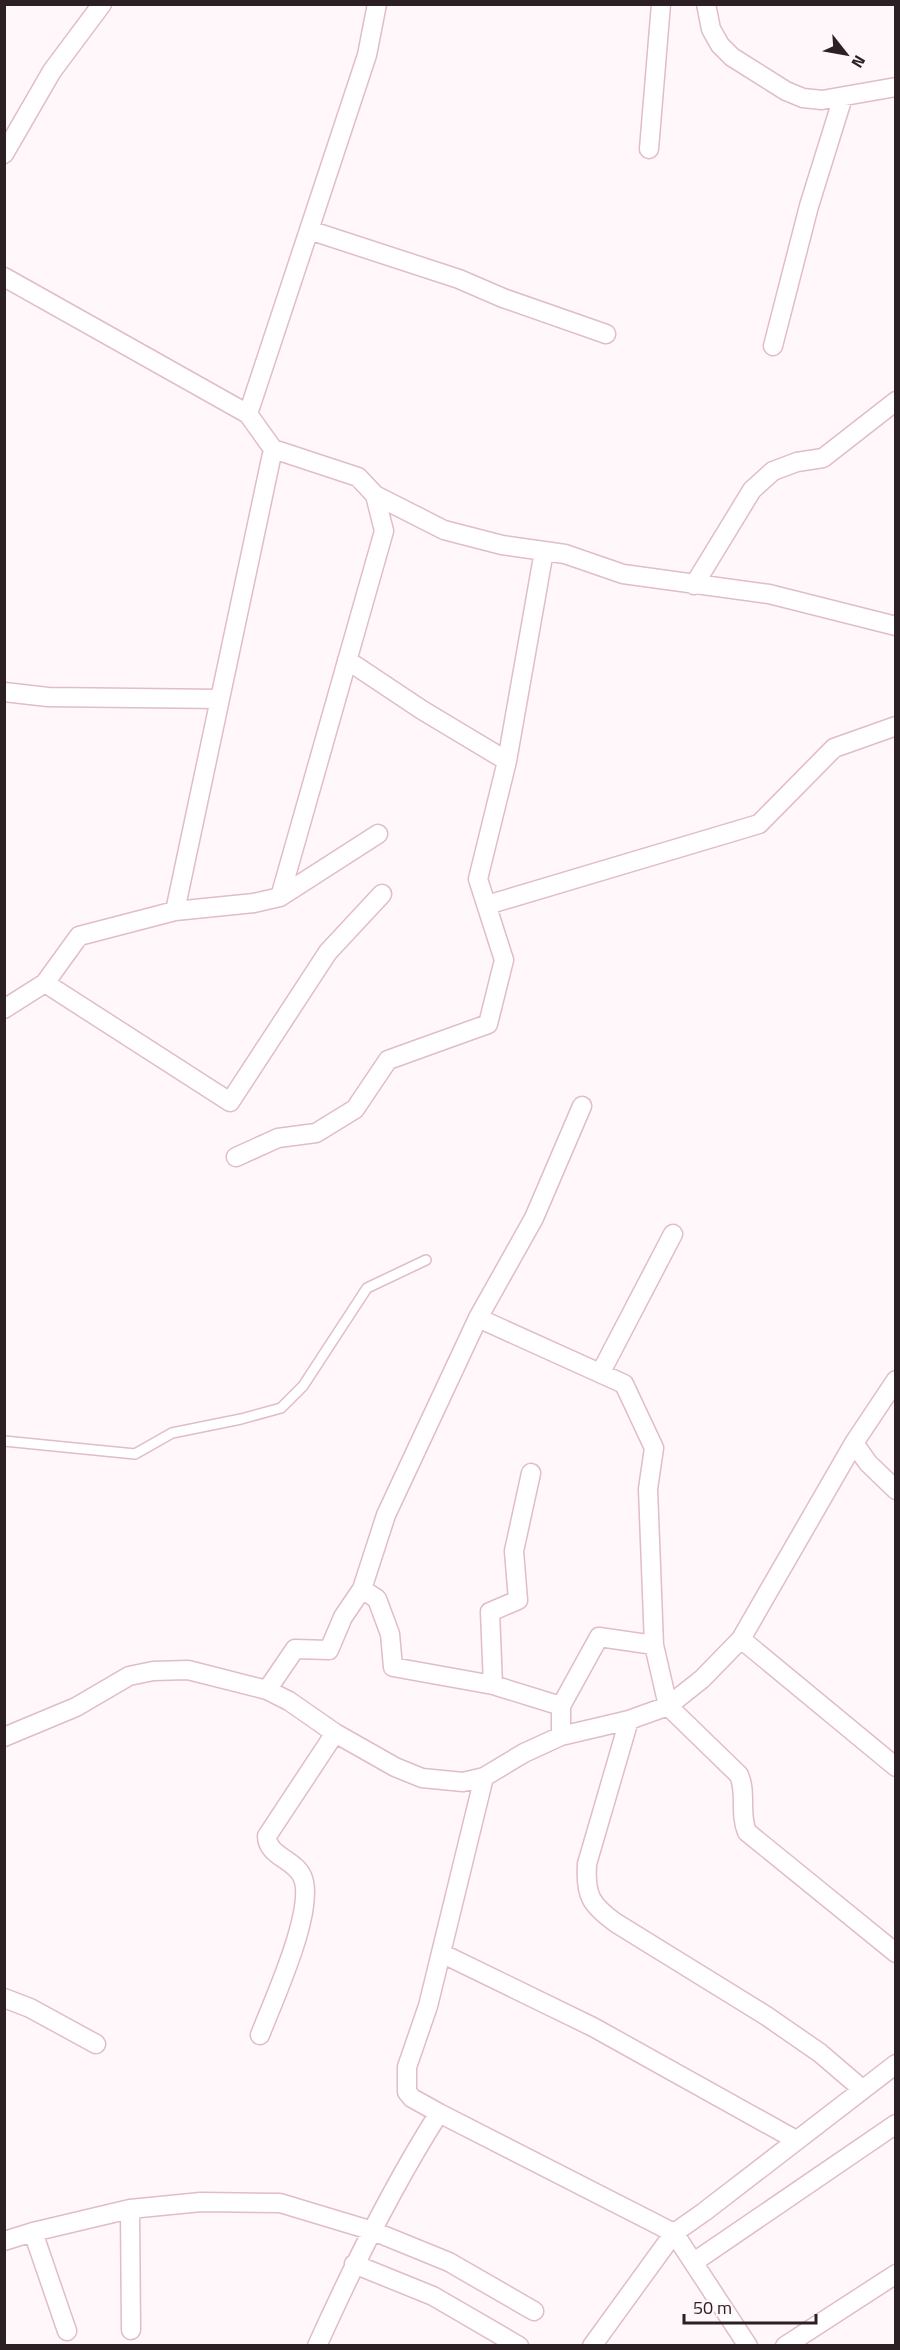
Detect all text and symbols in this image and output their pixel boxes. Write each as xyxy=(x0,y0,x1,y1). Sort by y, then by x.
north arrow xyxy=(816,24,876,84)
text: N xyxy=(846,51,872,73)
scale bar xyxy=(684,2287,816,2325)
text: 50 m xyxy=(693,2294,732,2321)

